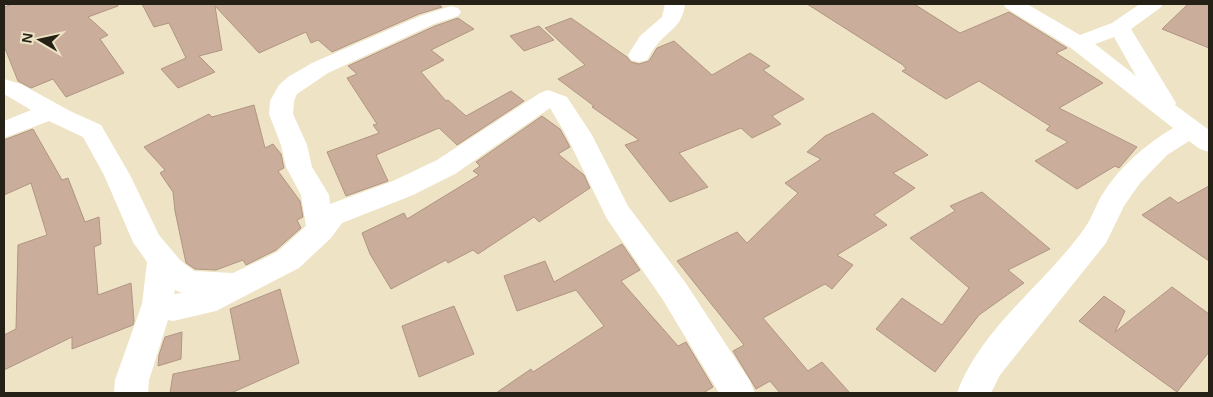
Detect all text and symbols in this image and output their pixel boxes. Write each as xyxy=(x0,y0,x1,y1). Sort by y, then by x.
north arrow xyxy=(15,15,65,65)
text: N xyxy=(18,32,36,44)

